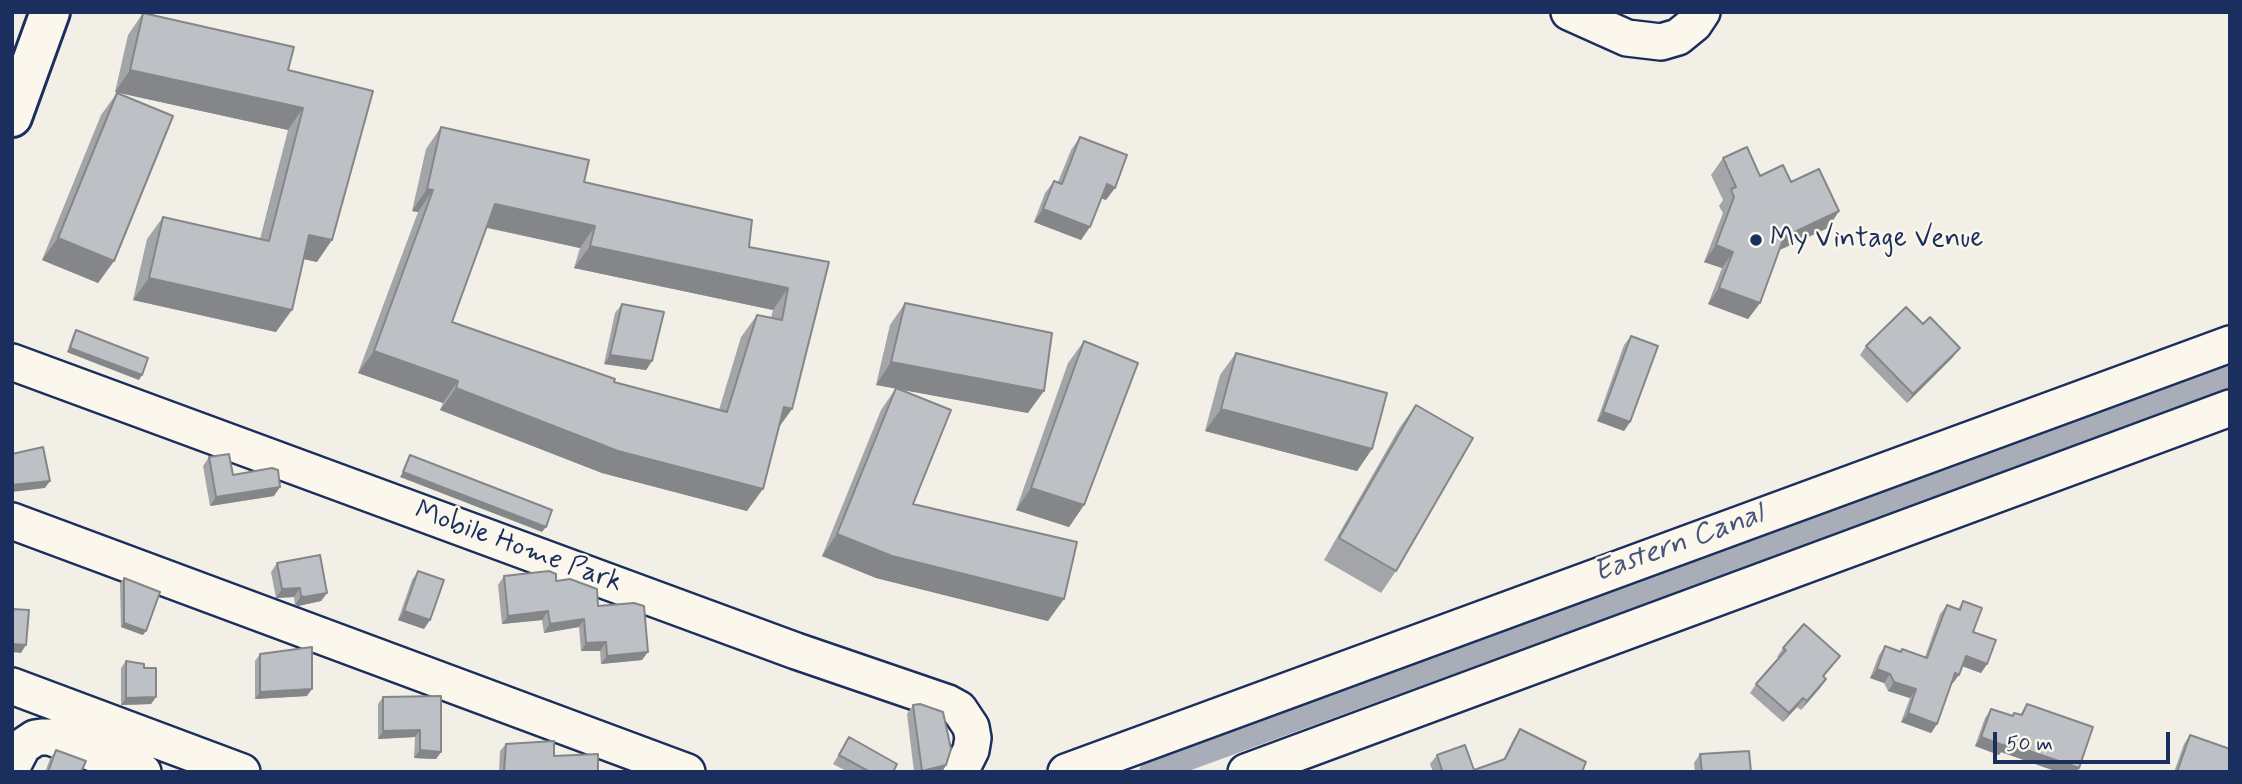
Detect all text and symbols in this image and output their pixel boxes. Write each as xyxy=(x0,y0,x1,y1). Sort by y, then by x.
place label: My Vintage Venue xyxy=(1770,223,1983,257)
marker: My Vintage Venue xyxy=(1748,232,1764,248)
street label: Mobile Home Park xyxy=(410,495,626,601)
water label: Eastern Canal xyxy=(1589,498,1769,592)
scale bar xyxy=(1997,718,2174,762)
text: 50 m xyxy=(2006,730,2053,758)

